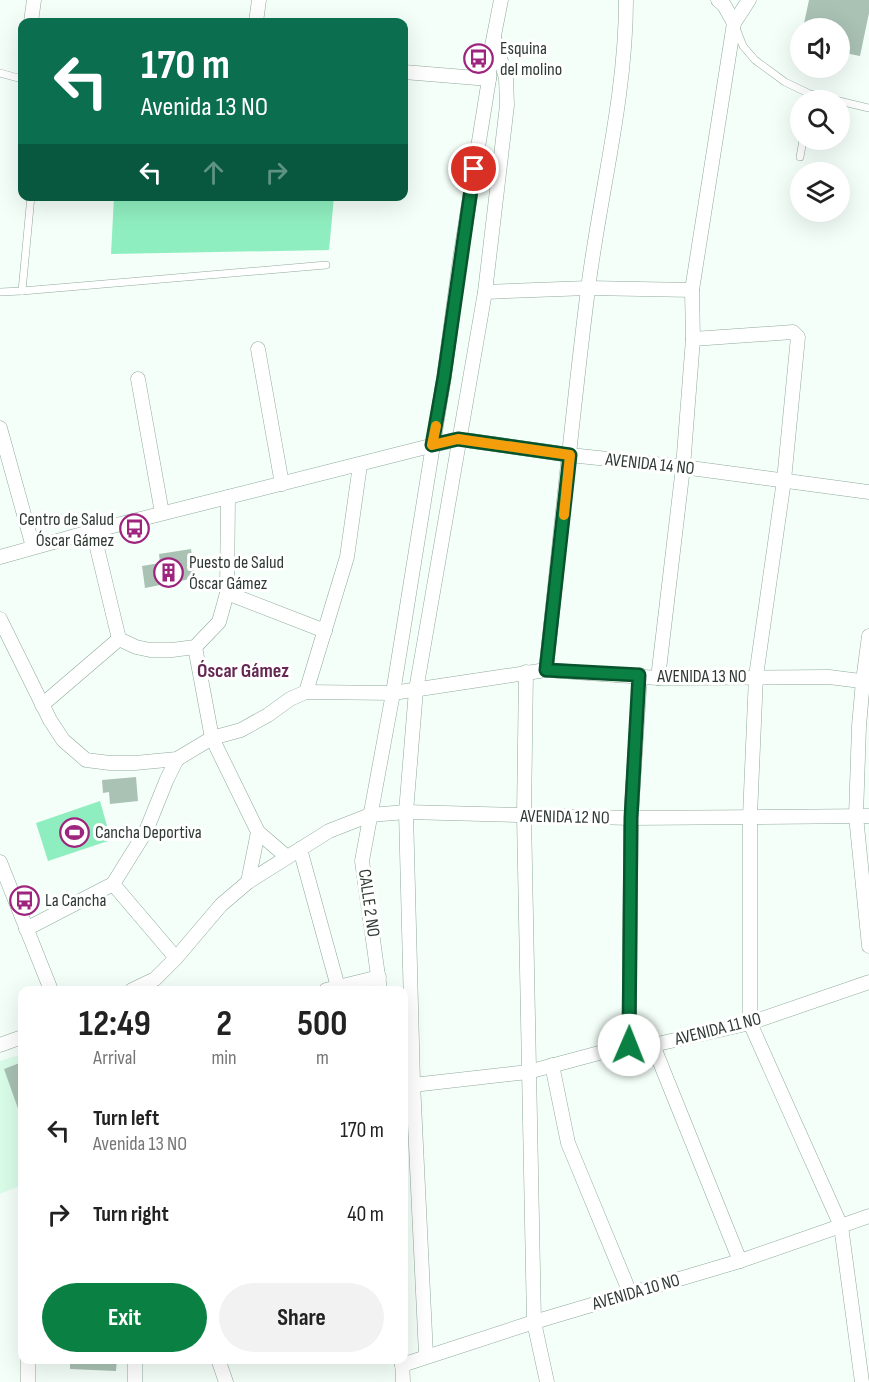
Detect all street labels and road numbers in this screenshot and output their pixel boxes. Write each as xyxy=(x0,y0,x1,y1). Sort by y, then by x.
street label: AVENIDA 14 NO xyxy=(603,449,696,479)
street label: AVENIDA 13 NO xyxy=(656,666,747,687)
street label: AVENIDA 12 NO xyxy=(519,806,610,828)
street label: CALLE 2 NO xyxy=(354,868,384,938)
street label: AVENIDA 11 NO xyxy=(672,1008,763,1050)
street label: AVENIDA 10 NO xyxy=(589,1270,682,1315)

